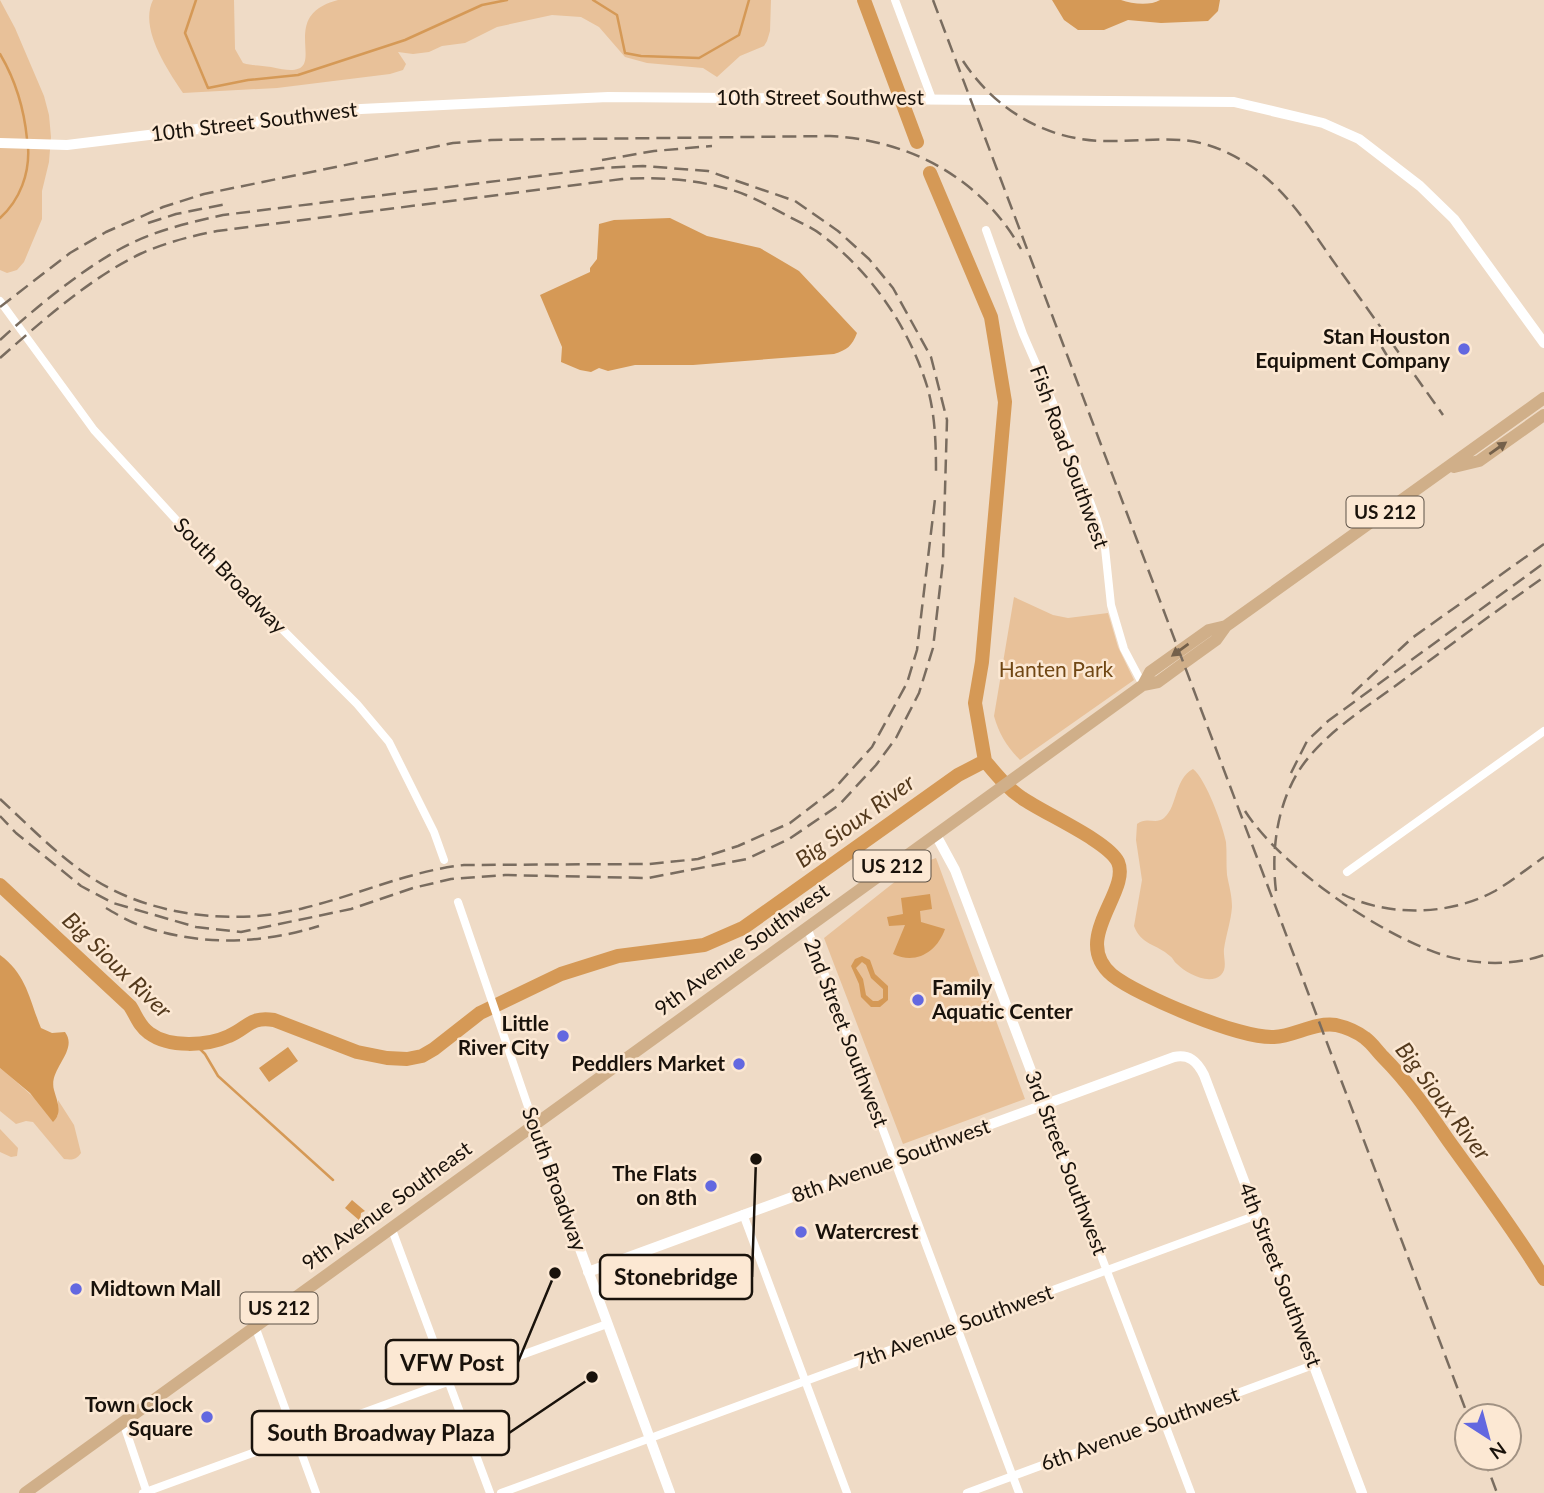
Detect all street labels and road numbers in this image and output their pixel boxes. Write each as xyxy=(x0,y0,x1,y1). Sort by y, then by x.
street label: 10th Street Southwest xyxy=(716,84,924,109)
street label: 10th Street Southwest xyxy=(149,95,359,146)
street label: Fish Road Southwest xyxy=(1026,361,1115,552)
road number: US 212 xyxy=(1346,496,1424,527)
street label: South Broadway xyxy=(169,512,293,638)
road number: US 212 xyxy=(854,850,931,881)
street label: 9th Avenue Southwest xyxy=(649,877,833,1020)
street label: 2nd Street Southwest xyxy=(800,935,895,1131)
street label: 3rd Street Southwest xyxy=(1021,1067,1114,1259)
street label: South Broadway xyxy=(518,1103,593,1254)
street label: 8th Avenue Southwest xyxy=(788,1112,993,1207)
street label: 9th Avenue Southeast xyxy=(297,1135,476,1275)
street label: 4th Street Southwest xyxy=(1235,1179,1328,1371)
street label: 7th Avenue Southwest xyxy=(851,1278,1056,1373)
road number: US 212 xyxy=(240,1292,318,1324)
street label: 6th Avenue Southwest xyxy=(1037,1380,1242,1475)

